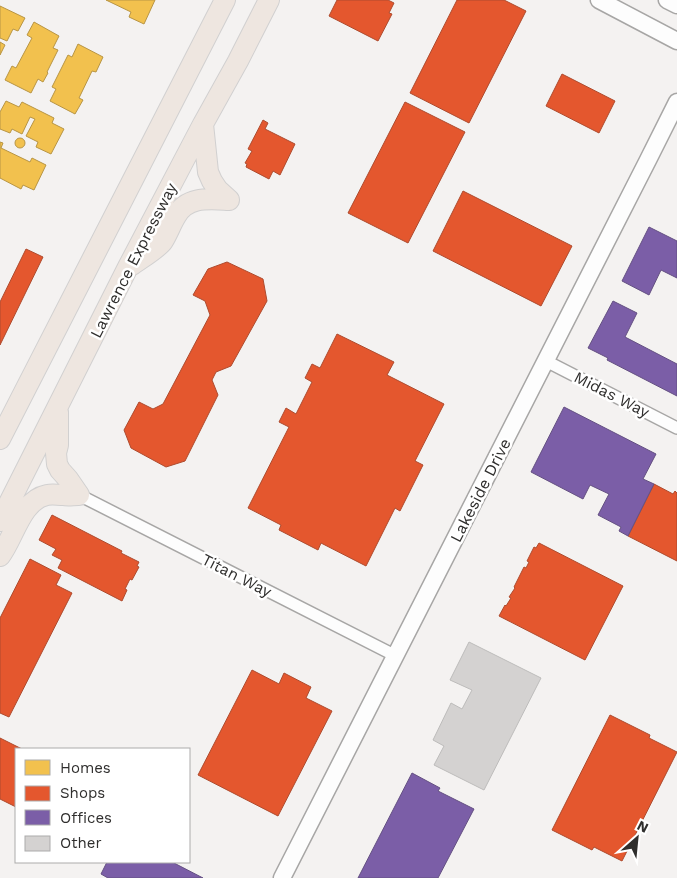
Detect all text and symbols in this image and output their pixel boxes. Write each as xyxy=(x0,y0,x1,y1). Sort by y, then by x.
street label: Lawrence Expressway xyxy=(86,179,181,341)
street label: Midas Way xyxy=(571,367,653,422)
street label: Lakeside Drive xyxy=(446,435,515,545)
street label: Titan Way xyxy=(199,550,276,601)
legend xyxy=(15,748,190,863)
text: Homes xyxy=(60,759,111,777)
text: Shops xyxy=(60,784,105,802)
text: Offices xyxy=(60,809,112,827)
north arrow xyxy=(612,813,662,863)
text: N xyxy=(635,817,651,836)
text: Other xyxy=(60,834,102,852)

